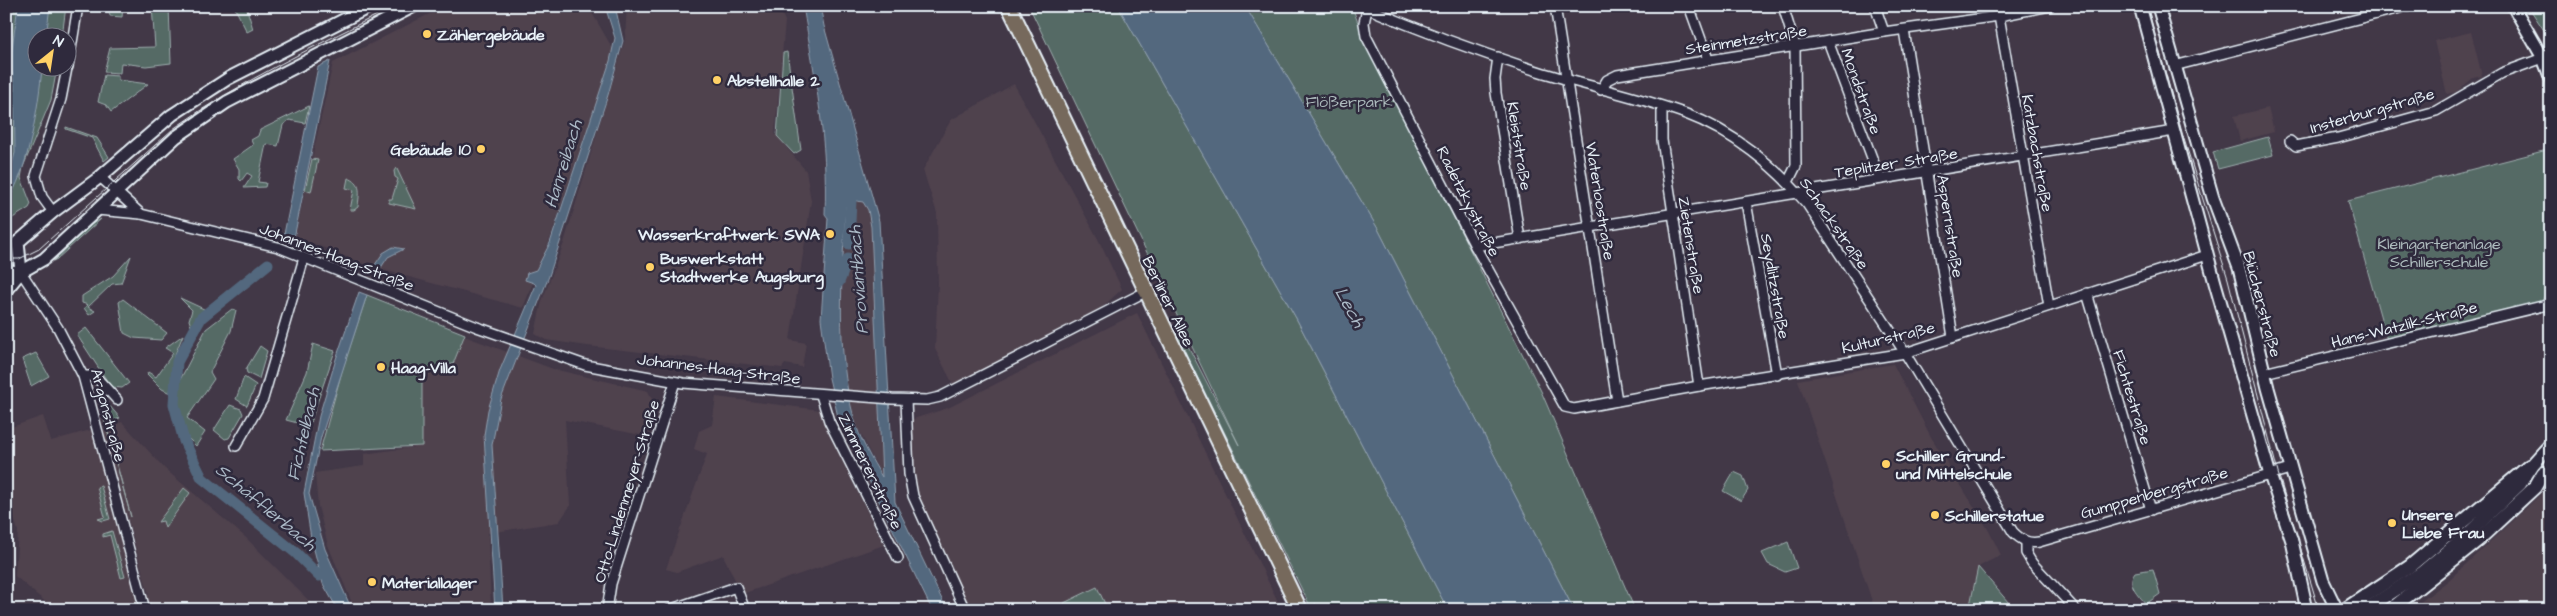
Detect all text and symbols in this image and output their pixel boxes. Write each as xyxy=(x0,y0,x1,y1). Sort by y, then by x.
street label: Steinmetzstraße xyxy=(1684,19,1809,60)
place label: Zählergebäude xyxy=(437,24,545,48)
north arrow xyxy=(28,28,78,78)
marker: Zählergebäude xyxy=(421,28,433,40)
text: N xyxy=(49,31,67,53)
street label: Mondstraße xyxy=(1835,45,1887,138)
place label: Abstellhalle 2 xyxy=(727,70,821,92)
marker: Abstellhalle 2 xyxy=(711,74,723,86)
street label: Insterburgstraße xyxy=(2308,83,2437,140)
park label: Flößerpark xyxy=(1305,91,1393,113)
street label: Katzbachstraße xyxy=(2016,93,2058,214)
street label: Kleiststraße xyxy=(1501,100,1537,192)
water label: Hanreibach xyxy=(538,116,589,211)
place label: Gebäude 10 xyxy=(391,139,471,161)
street label: Waterloostraße xyxy=(1580,141,1620,262)
street label: Teplitzer Straße xyxy=(1833,142,1960,184)
marker: Gebäude 10 xyxy=(475,143,487,155)
street label: Radetzkystraße xyxy=(1430,143,1506,261)
street label: Schackstraße xyxy=(1794,173,1874,274)
street label: Aspernstraße xyxy=(1931,173,1969,280)
street label: Zietenstraße xyxy=(1672,195,1710,296)
street label: Johannes-Haag-Straße xyxy=(256,217,418,298)
place label: Wasserkraftwerk SWA xyxy=(637,224,821,246)
water label: Proviantbach xyxy=(842,224,875,335)
marker: Wasserkraftwerk SWA xyxy=(824,228,836,240)
street label: Seydlitzstraße xyxy=(1754,232,1795,341)
park label: Kleingartenanlage Schillerschule xyxy=(2377,233,2501,273)
place label: Buswerkstatt Stadtwerke Augsburg xyxy=(659,248,824,290)
street label: Blücherstraße xyxy=(2237,249,2287,360)
street label: Berliner Allee xyxy=(1137,252,1200,351)
marker: Buswerkstatt Stadtwerke Augsburg xyxy=(644,261,656,273)
water label: Lech xyxy=(1328,283,1371,333)
street label: Hans-Watzlik-Straße xyxy=(2329,296,2480,354)
street label: Kulturstraße xyxy=(1839,316,1937,359)
street label: Fichtestraße xyxy=(2107,347,2157,448)
street label: Johannes-Haag-Straße xyxy=(636,348,802,391)
place label: Haag-Villa xyxy=(391,357,457,381)
marker: Haag-Villa xyxy=(375,361,387,373)
street label: Argonstraße xyxy=(84,366,131,465)
water label: Fichtelbach xyxy=(281,384,327,483)
street label: Otto-Lindenmeyer-Straße xyxy=(589,397,666,586)
street label: Zimmererstraße xyxy=(833,410,908,533)
place label: Schiller Grund- und Mittelschule xyxy=(1895,445,2012,485)
water label: Schäfflerbach xyxy=(210,458,322,558)
marker: Schiller Grund- und Mittelschule xyxy=(1880,458,1892,470)
street label: Gumppenbergstraße xyxy=(2078,461,2231,525)
place label: Unsere Liebe Frau xyxy=(2402,504,2484,544)
place label: Schillerstatue xyxy=(1944,505,2045,527)
marker: Schillerstatue xyxy=(1929,509,1941,521)
marker: Unsere Liebe Frau xyxy=(2386,517,2398,529)
place label: Materiallager xyxy=(382,572,477,596)
marker: Materiallager xyxy=(366,576,378,588)

